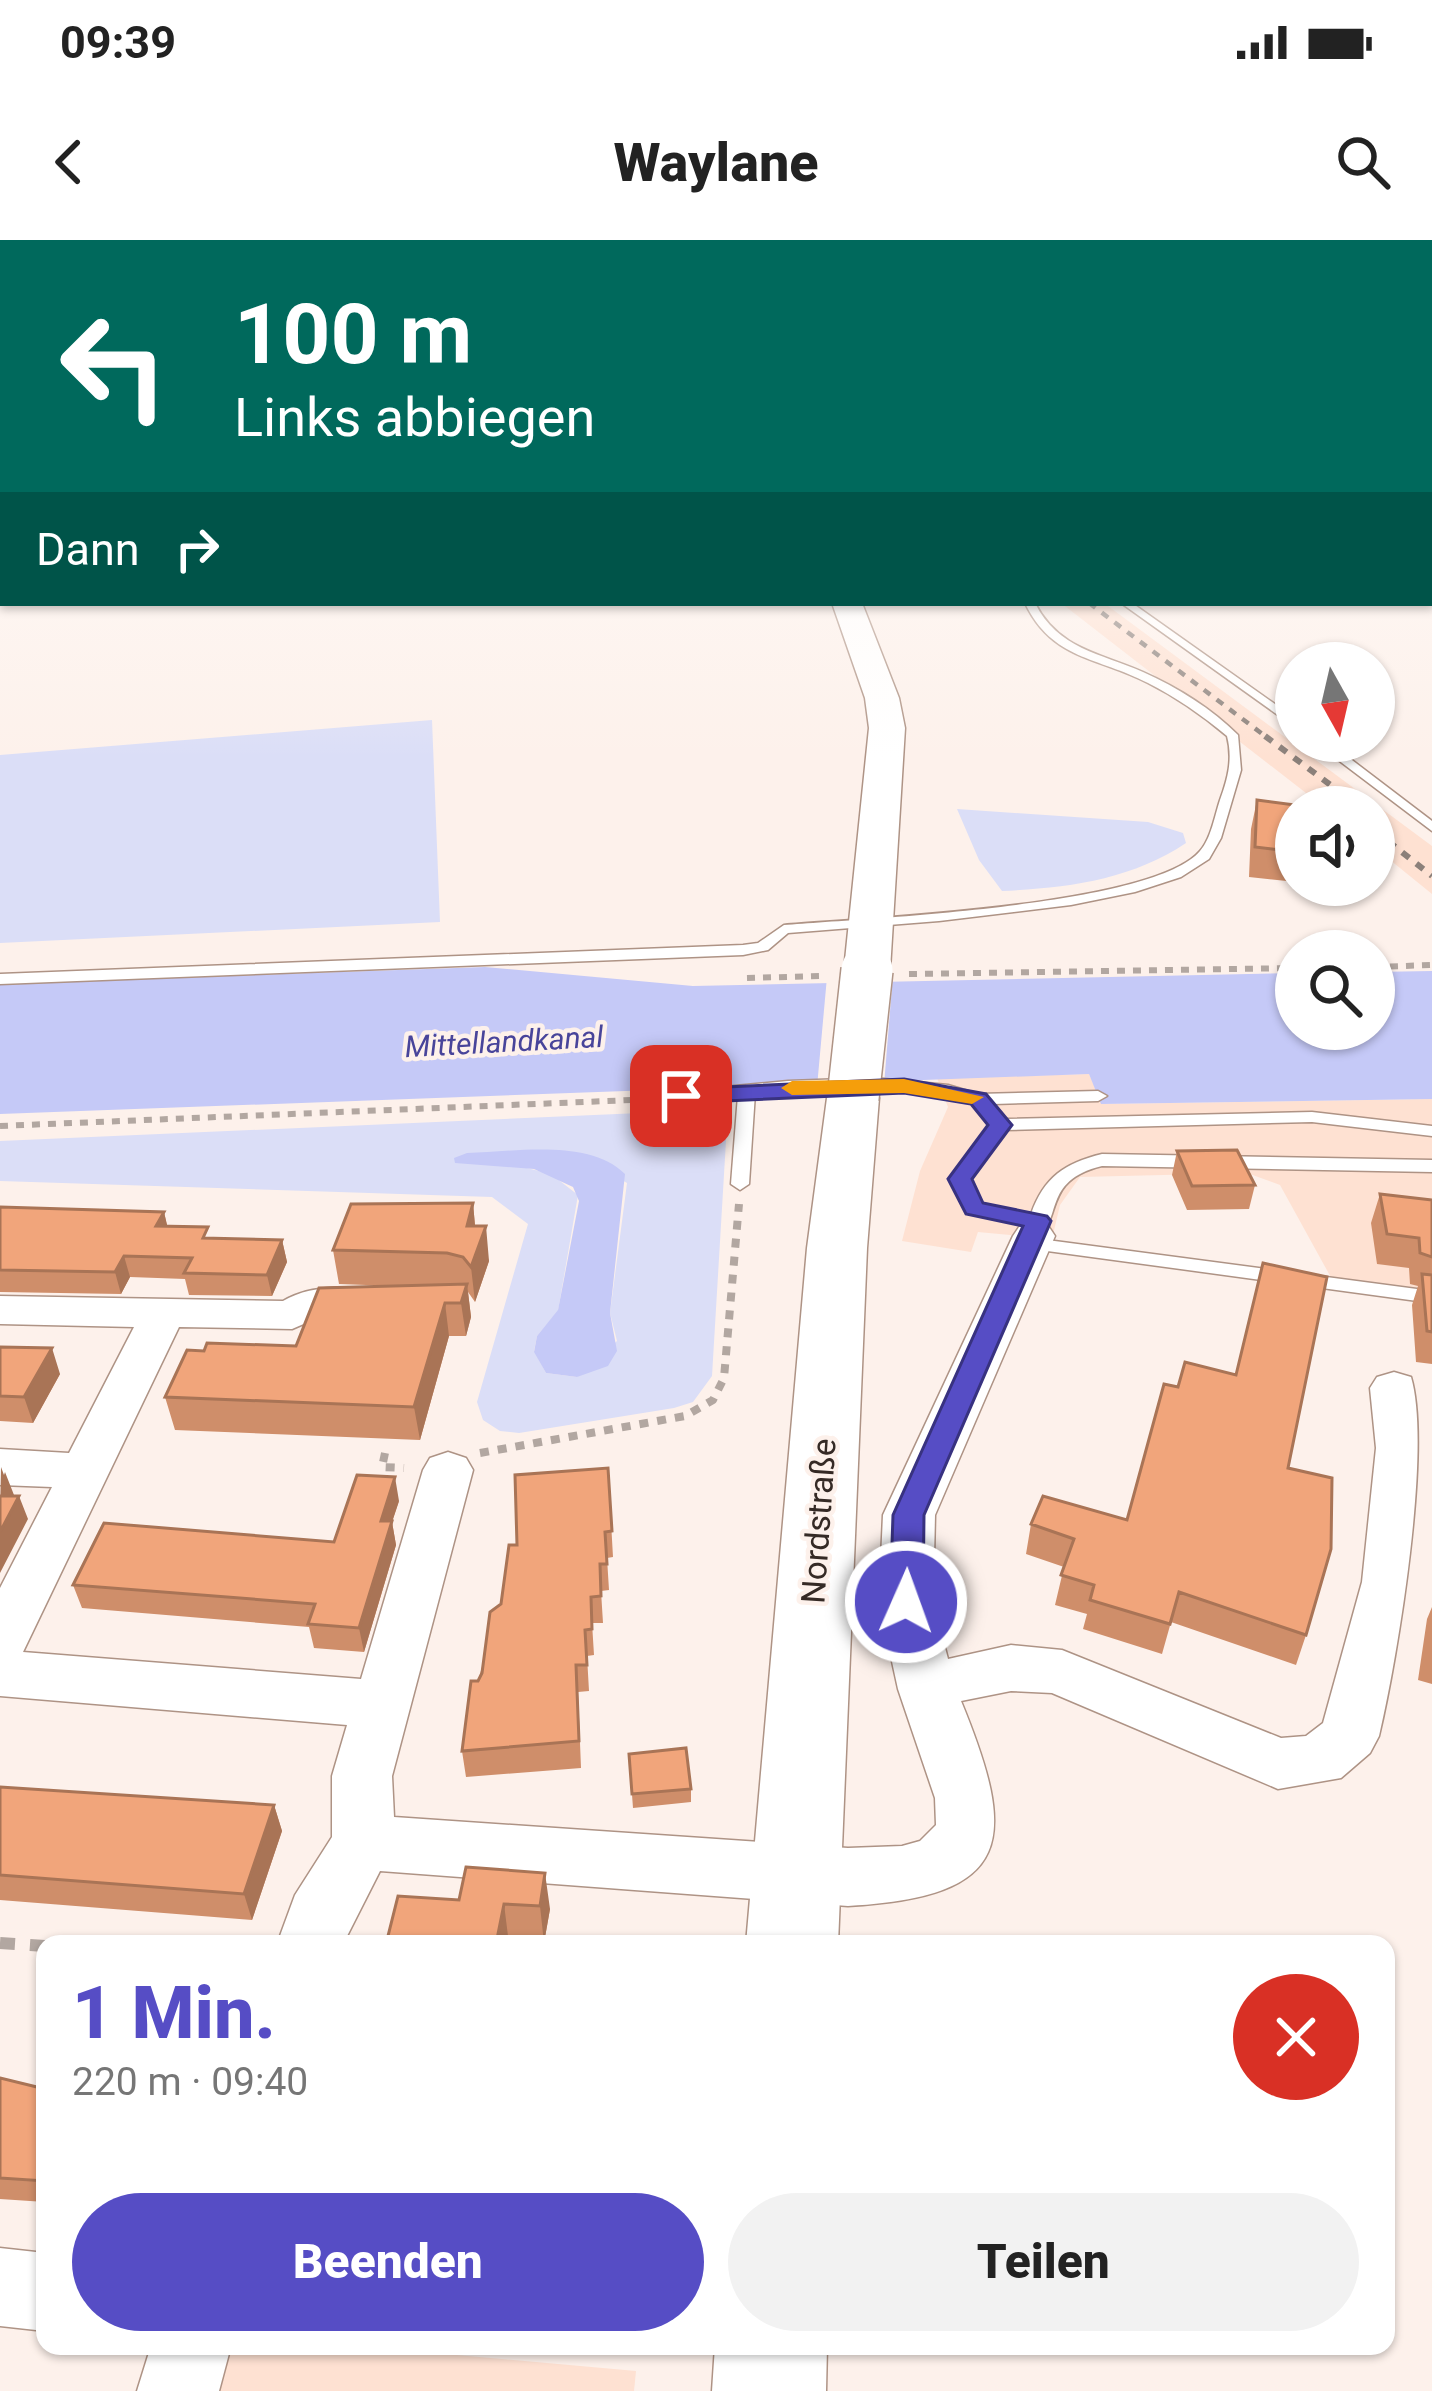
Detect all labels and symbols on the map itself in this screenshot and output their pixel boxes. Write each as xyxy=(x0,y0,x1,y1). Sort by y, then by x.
north arrow xyxy=(1275,642,1395,762)
water label: Mittellandkanal xyxy=(404,1019,605,1064)
pin xyxy=(630,1045,732,1147)
street label: Nordstraße xyxy=(793,1437,844,1605)
position arrow xyxy=(843,1539,969,1665)

